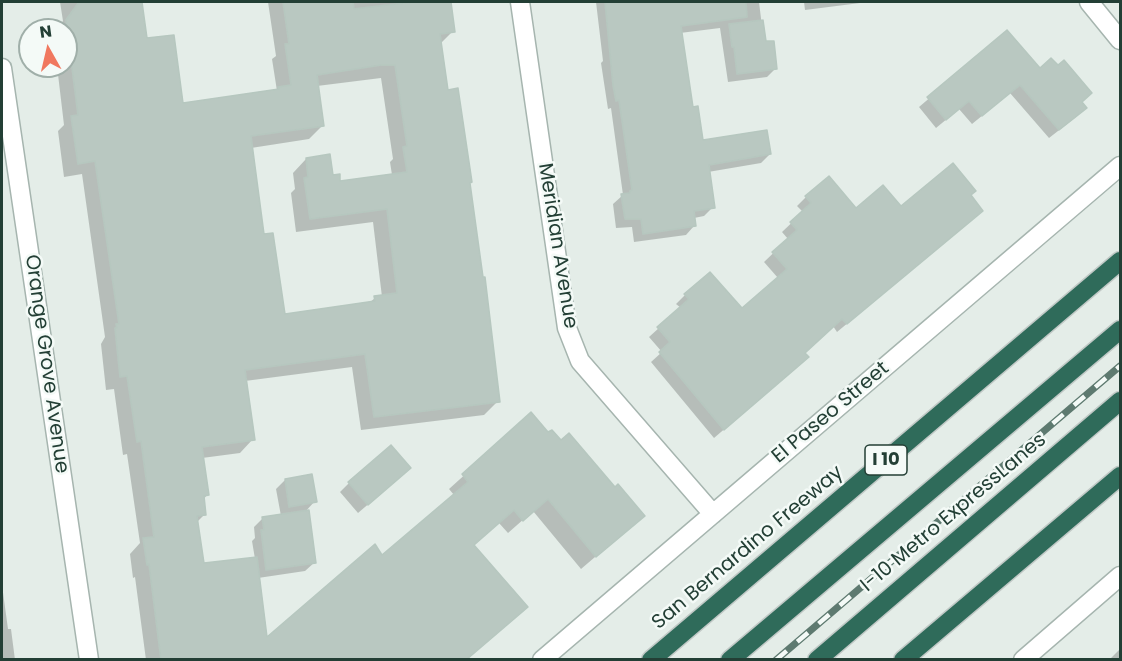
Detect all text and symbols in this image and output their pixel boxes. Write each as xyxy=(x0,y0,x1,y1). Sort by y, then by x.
north arrow xyxy=(18,18,78,78)
text: N xyxy=(38,19,53,44)
street label: Meridian Avenue xyxy=(532,162,582,330)
street label: Orange Grove Avenue xyxy=(19,253,73,475)
street label: El Paseo Street xyxy=(768,357,894,469)
street label: I-10 Metro ExpressLanes xyxy=(856,428,1052,598)
road number: I 10 xyxy=(865,445,907,475)
street label: San Bernardino Freeway xyxy=(648,461,848,635)

